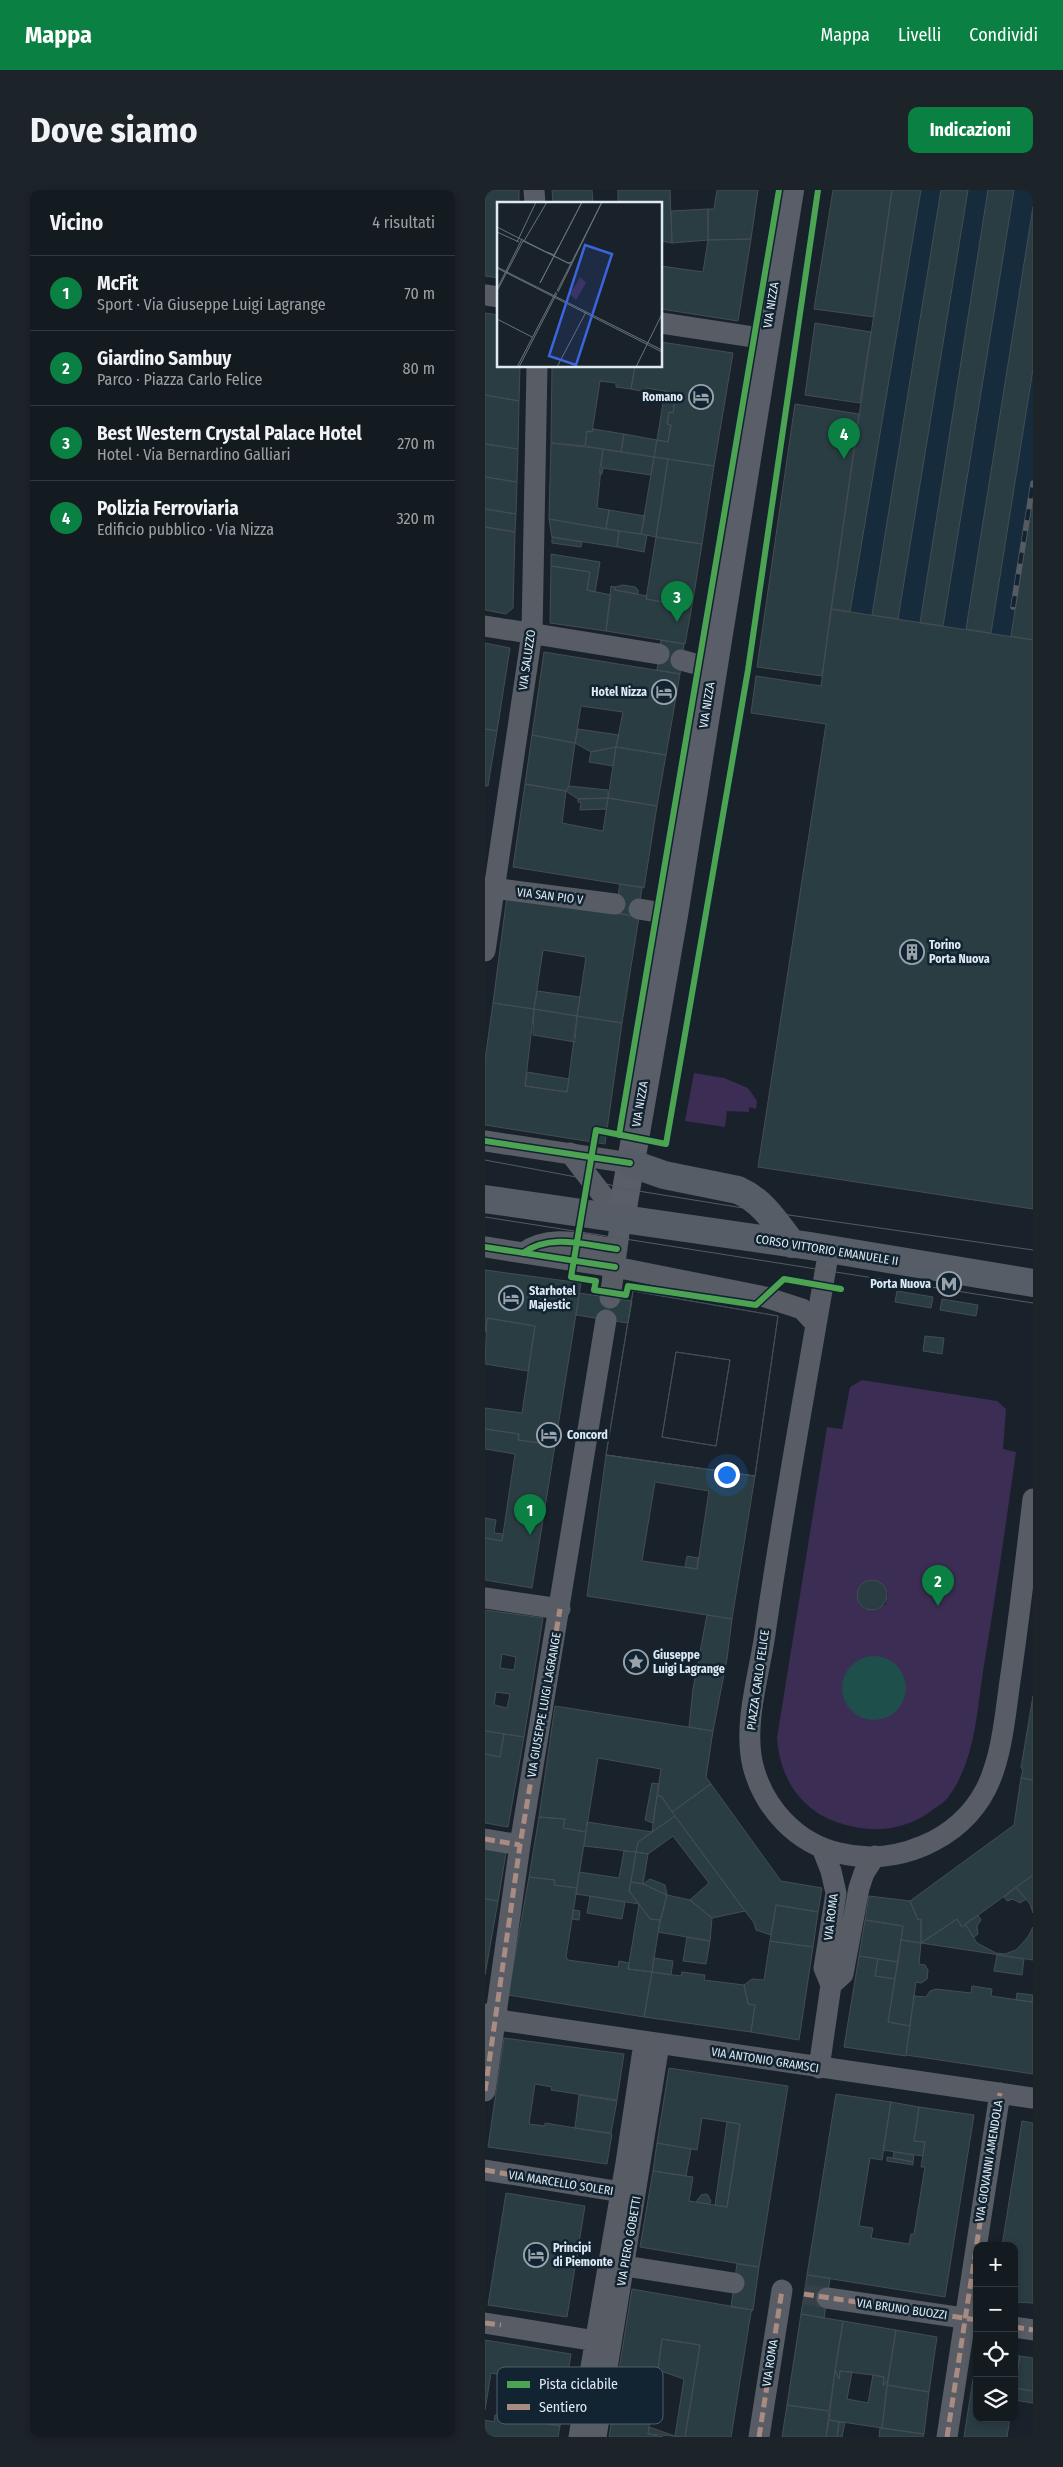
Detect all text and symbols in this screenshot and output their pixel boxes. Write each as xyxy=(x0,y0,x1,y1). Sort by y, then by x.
text: Mappa xyxy=(25,21,92,49)
text: Mappa xyxy=(821,24,870,46)
text: Livelli xyxy=(898,24,941,46)
text: Condividi xyxy=(969,24,1038,46)
button: Indicazioni xyxy=(908,107,1033,153)
text: Dove siamo xyxy=(30,109,198,151)
inset map xyxy=(497,202,663,368)
text: Vicino xyxy=(50,210,103,236)
text: 4 risultati xyxy=(372,213,435,232)
text: McFit xyxy=(97,272,139,295)
street label: VIA NIZZA xyxy=(760,280,782,329)
text: 1 xyxy=(63,284,69,303)
text: 70 m xyxy=(404,284,435,303)
text: Sport · Via Giuseppe Luigi Lagrange xyxy=(97,295,326,314)
text: Giardino Sambuy xyxy=(97,347,231,370)
text: 2 xyxy=(62,359,70,378)
text: 80 m xyxy=(403,359,435,378)
text: Parco · Piazza Carlo Felice xyxy=(97,370,262,389)
hotel icon: Romano xyxy=(688,384,714,410)
place label: Romano xyxy=(642,390,684,404)
pin: 4 xyxy=(828,418,860,459)
text: Best Western Crystal Palace Hotel xyxy=(97,422,362,445)
text: 3 xyxy=(62,434,70,453)
text: 270 m xyxy=(397,434,435,453)
text: Hotel · Via Bernardino Galliari xyxy=(97,445,291,464)
text: Polizia Ferroviaria xyxy=(97,497,239,520)
text: 4 xyxy=(62,509,70,528)
text: 320 m xyxy=(396,509,435,528)
text: Edificio pubblico · Via Nizza xyxy=(97,520,274,539)
pin: 3 xyxy=(661,581,693,622)
street label: VIA SALUZZO xyxy=(516,629,538,691)
hotel icon: Hotel Nizza xyxy=(651,679,677,705)
street label: VIA NIZZA xyxy=(696,680,718,729)
place label: Hotel Nizza xyxy=(591,685,647,699)
street label: VIA SAN PIO V xyxy=(516,885,585,907)
place label: Torino Porta Nuova xyxy=(929,938,990,966)
building icon: Torino Porta Nuova xyxy=(899,939,925,965)
street label: VIA NIZZA xyxy=(629,1079,651,1128)
street label: CORSO VITTORIO EMANUELE II xyxy=(755,1232,899,1268)
metro station icon: Porta Nuova xyxy=(936,1271,962,1297)
place label: Porta Nuova xyxy=(870,1277,931,1291)
place label: Starhotel Majestic xyxy=(529,1284,576,1312)
hotel icon: Starhotel Majestic xyxy=(498,1285,524,1311)
hotel icon: Concord xyxy=(536,1422,562,1448)
place label: Concord xyxy=(567,1428,608,1442)
your location xyxy=(714,1462,740,1488)
pin: 1 xyxy=(514,1494,546,1535)
pin: 2 xyxy=(922,1565,954,1606)
street label: PIAZZA CARLO FELICE xyxy=(744,1629,772,1731)
street label: VIA GIUSEPPE LUIGI LAGRANGE xyxy=(524,1631,564,1779)
place label: Giuseppe Luigi Lagrange xyxy=(653,1648,725,1676)
place icon: Giuseppe Luigi Lagrange xyxy=(623,1649,649,1675)
street label: VIA ROMA xyxy=(821,1892,841,1941)
street label: VIA ANTONIO GRAMSCI xyxy=(710,2045,820,2075)
street label: VIA GIOVANNI AMENDOLA xyxy=(972,2099,1006,2223)
street label: VIA MARCELLO SOLERI xyxy=(508,2168,614,2198)
street label: VIA PIERO GOBETTI xyxy=(614,2195,644,2287)
place label: Principi di Piemonte xyxy=(553,2241,613,2269)
hotel icon: Principi di Piemonte xyxy=(523,2242,549,2268)
map controls xyxy=(973,2242,1018,2422)
button: + xyxy=(973,2242,1018,2287)
button: − xyxy=(973,2287,1018,2332)
street label: VIA BRUNO BUOZZI xyxy=(856,2296,948,2322)
button: locate xyxy=(973,2332,1018,2377)
street label: VIA ROMA xyxy=(759,2338,781,2387)
legend xyxy=(497,2367,663,2424)
text: Pista ciclabile xyxy=(539,2376,618,2393)
button: layers xyxy=(973,2377,1018,2422)
text: Sentiero xyxy=(539,2399,587,2416)

